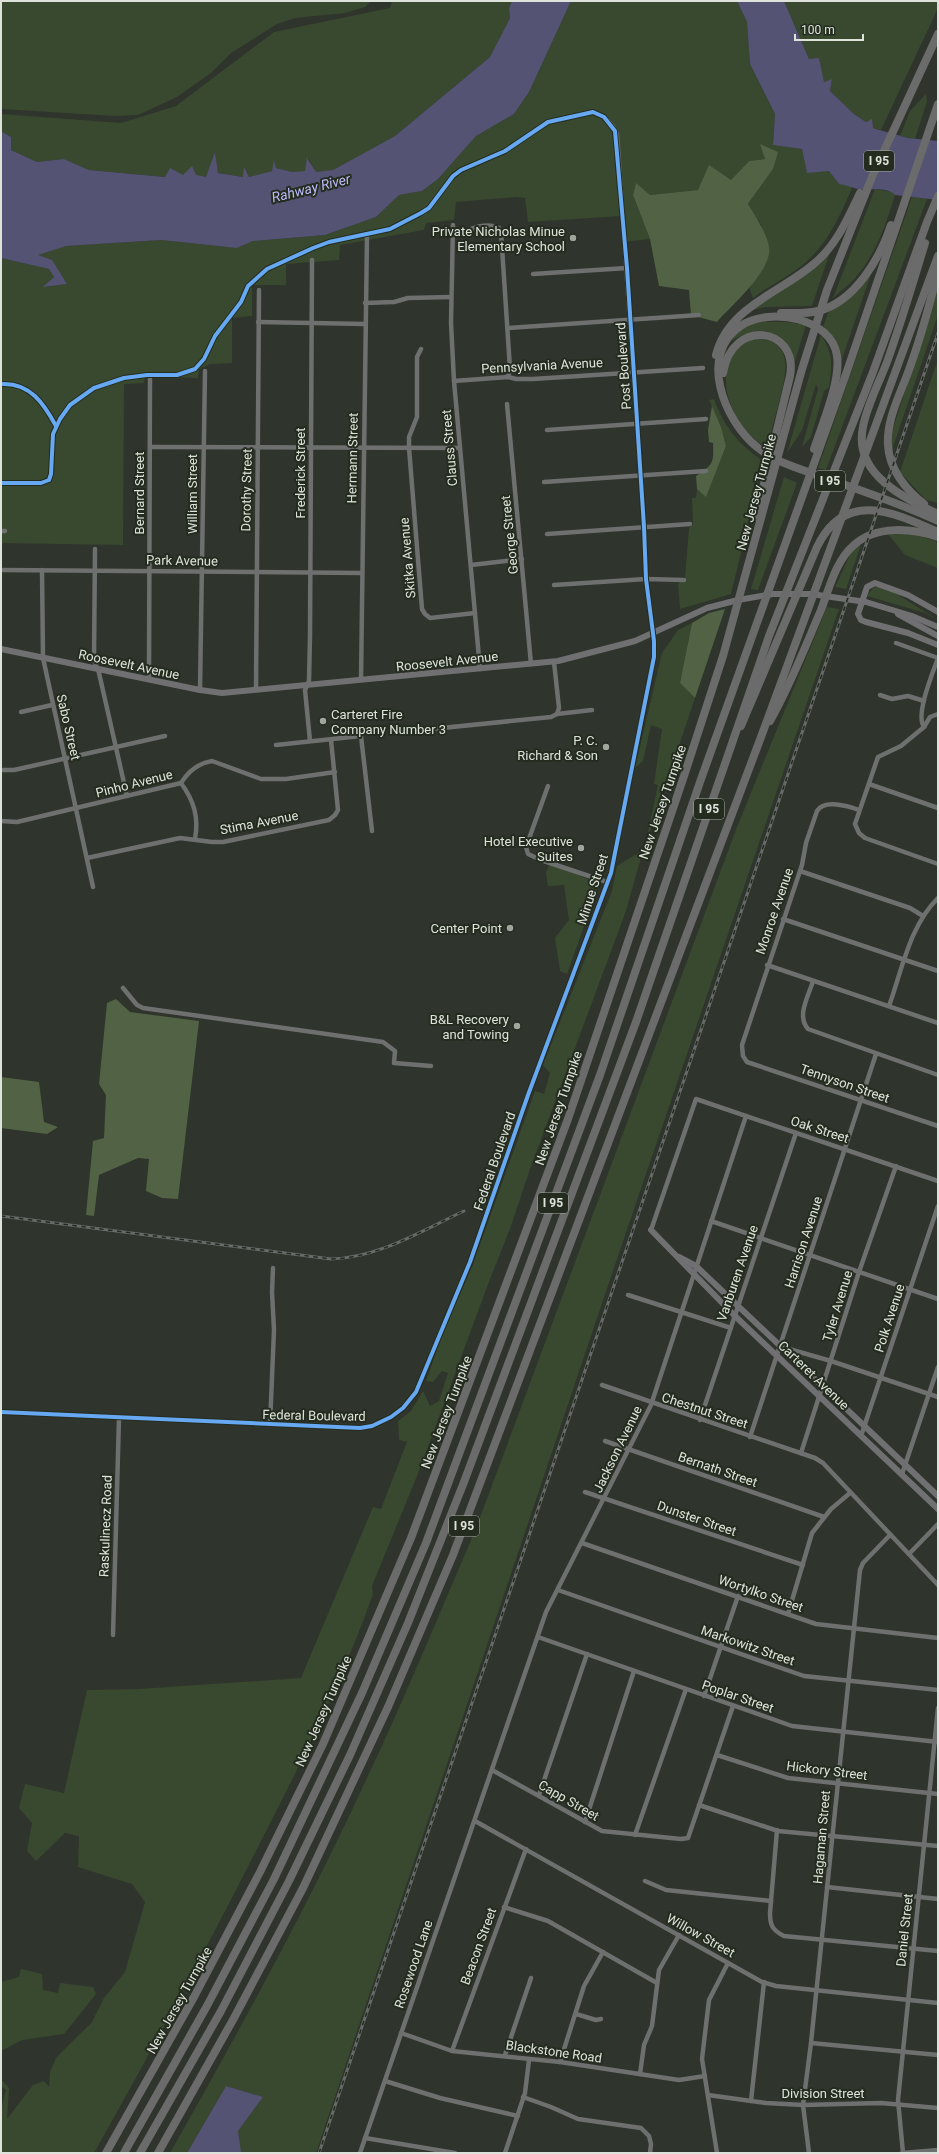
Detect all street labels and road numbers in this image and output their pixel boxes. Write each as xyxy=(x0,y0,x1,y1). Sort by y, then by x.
road number: I 95 xyxy=(864,151,894,171)
street label: Post Boulevard xyxy=(613,322,634,410)
street label: Pennsylvania Avenue xyxy=(481,355,603,376)
street label: Clauss Street xyxy=(439,409,460,487)
street label: Hermann Street xyxy=(344,412,361,504)
street label: Frederick Street xyxy=(293,428,308,518)
street label: New Jersey Turnpike xyxy=(734,432,779,552)
street label: Dorothy Street xyxy=(238,449,255,532)
street label: Bernard Street xyxy=(132,452,147,534)
street label: William Street xyxy=(185,454,200,534)
road number: I 95 xyxy=(815,471,845,491)
street label: George Street xyxy=(498,495,521,575)
street label: Skitka Avenue xyxy=(396,517,419,599)
street label: Park Avenue xyxy=(146,552,218,569)
street label: Roosevelt Avenue xyxy=(77,646,181,683)
street label: Roosevelt Avenue xyxy=(395,649,499,674)
street label: Sabo Street xyxy=(54,693,83,761)
street label: New Jersey Turnpike xyxy=(636,743,689,861)
street label: Pinho Avenue xyxy=(94,767,174,800)
road number: I 95 xyxy=(694,799,724,819)
street label: Stima Avenue xyxy=(219,808,300,837)
street label: Minue Street xyxy=(574,852,611,926)
street label: Monroe Avenue xyxy=(753,866,796,956)
street label: New Jersey Turnpike xyxy=(532,1049,585,1167)
street label: Tennyson Street xyxy=(798,1061,891,1106)
street label: Federal Boulevard xyxy=(471,1110,518,1212)
street label: Oak Street xyxy=(789,1113,851,1146)
road number: I 95 xyxy=(538,1193,568,1213)
street label: Harrison Avenue xyxy=(782,1194,825,1290)
street label: Vanburen Avenue xyxy=(714,1223,761,1323)
street label: Tyler Avenue xyxy=(820,1269,855,1344)
street label: Polk Avenue xyxy=(871,1282,908,1354)
street label: Carteret Avenue xyxy=(775,1338,852,1413)
street label: New Jersey Turnpike xyxy=(418,1353,475,1471)
street label: Chestnut Street xyxy=(660,1389,750,1431)
street label: Jackson Avenue xyxy=(590,1403,645,1495)
street label: Federal Boulevard xyxy=(262,1407,366,1424)
street label: Bernath Street xyxy=(676,1449,759,1490)
street label: Raskulinecz Road xyxy=(96,1475,115,1577)
street label: Dunster Street xyxy=(655,1498,738,1539)
road number: I 95 xyxy=(449,1516,479,1536)
street label: Wortylko Street xyxy=(717,1572,805,1615)
street label: Markowitz Street xyxy=(699,1622,797,1669)
street label: New Jersey Turnpike xyxy=(292,1653,355,1769)
street label: Poplar Street xyxy=(700,1677,776,1716)
street label: Hickory Street xyxy=(786,1758,868,1783)
street label: Capp Street xyxy=(536,1777,602,1824)
street label: Hagaman Street xyxy=(810,1790,833,1884)
street label: Daniel Street xyxy=(893,1893,916,1967)
street label: Beacon Street xyxy=(458,1906,499,1987)
street label: Willow Street xyxy=(664,1911,738,1960)
street label: Rosewood Lane xyxy=(391,1918,436,2010)
street label: New Jersey Turnpike xyxy=(144,1944,215,2056)
street label: Blackstone Road xyxy=(505,2037,603,2066)
street label: Division Street xyxy=(781,2086,865,2101)

